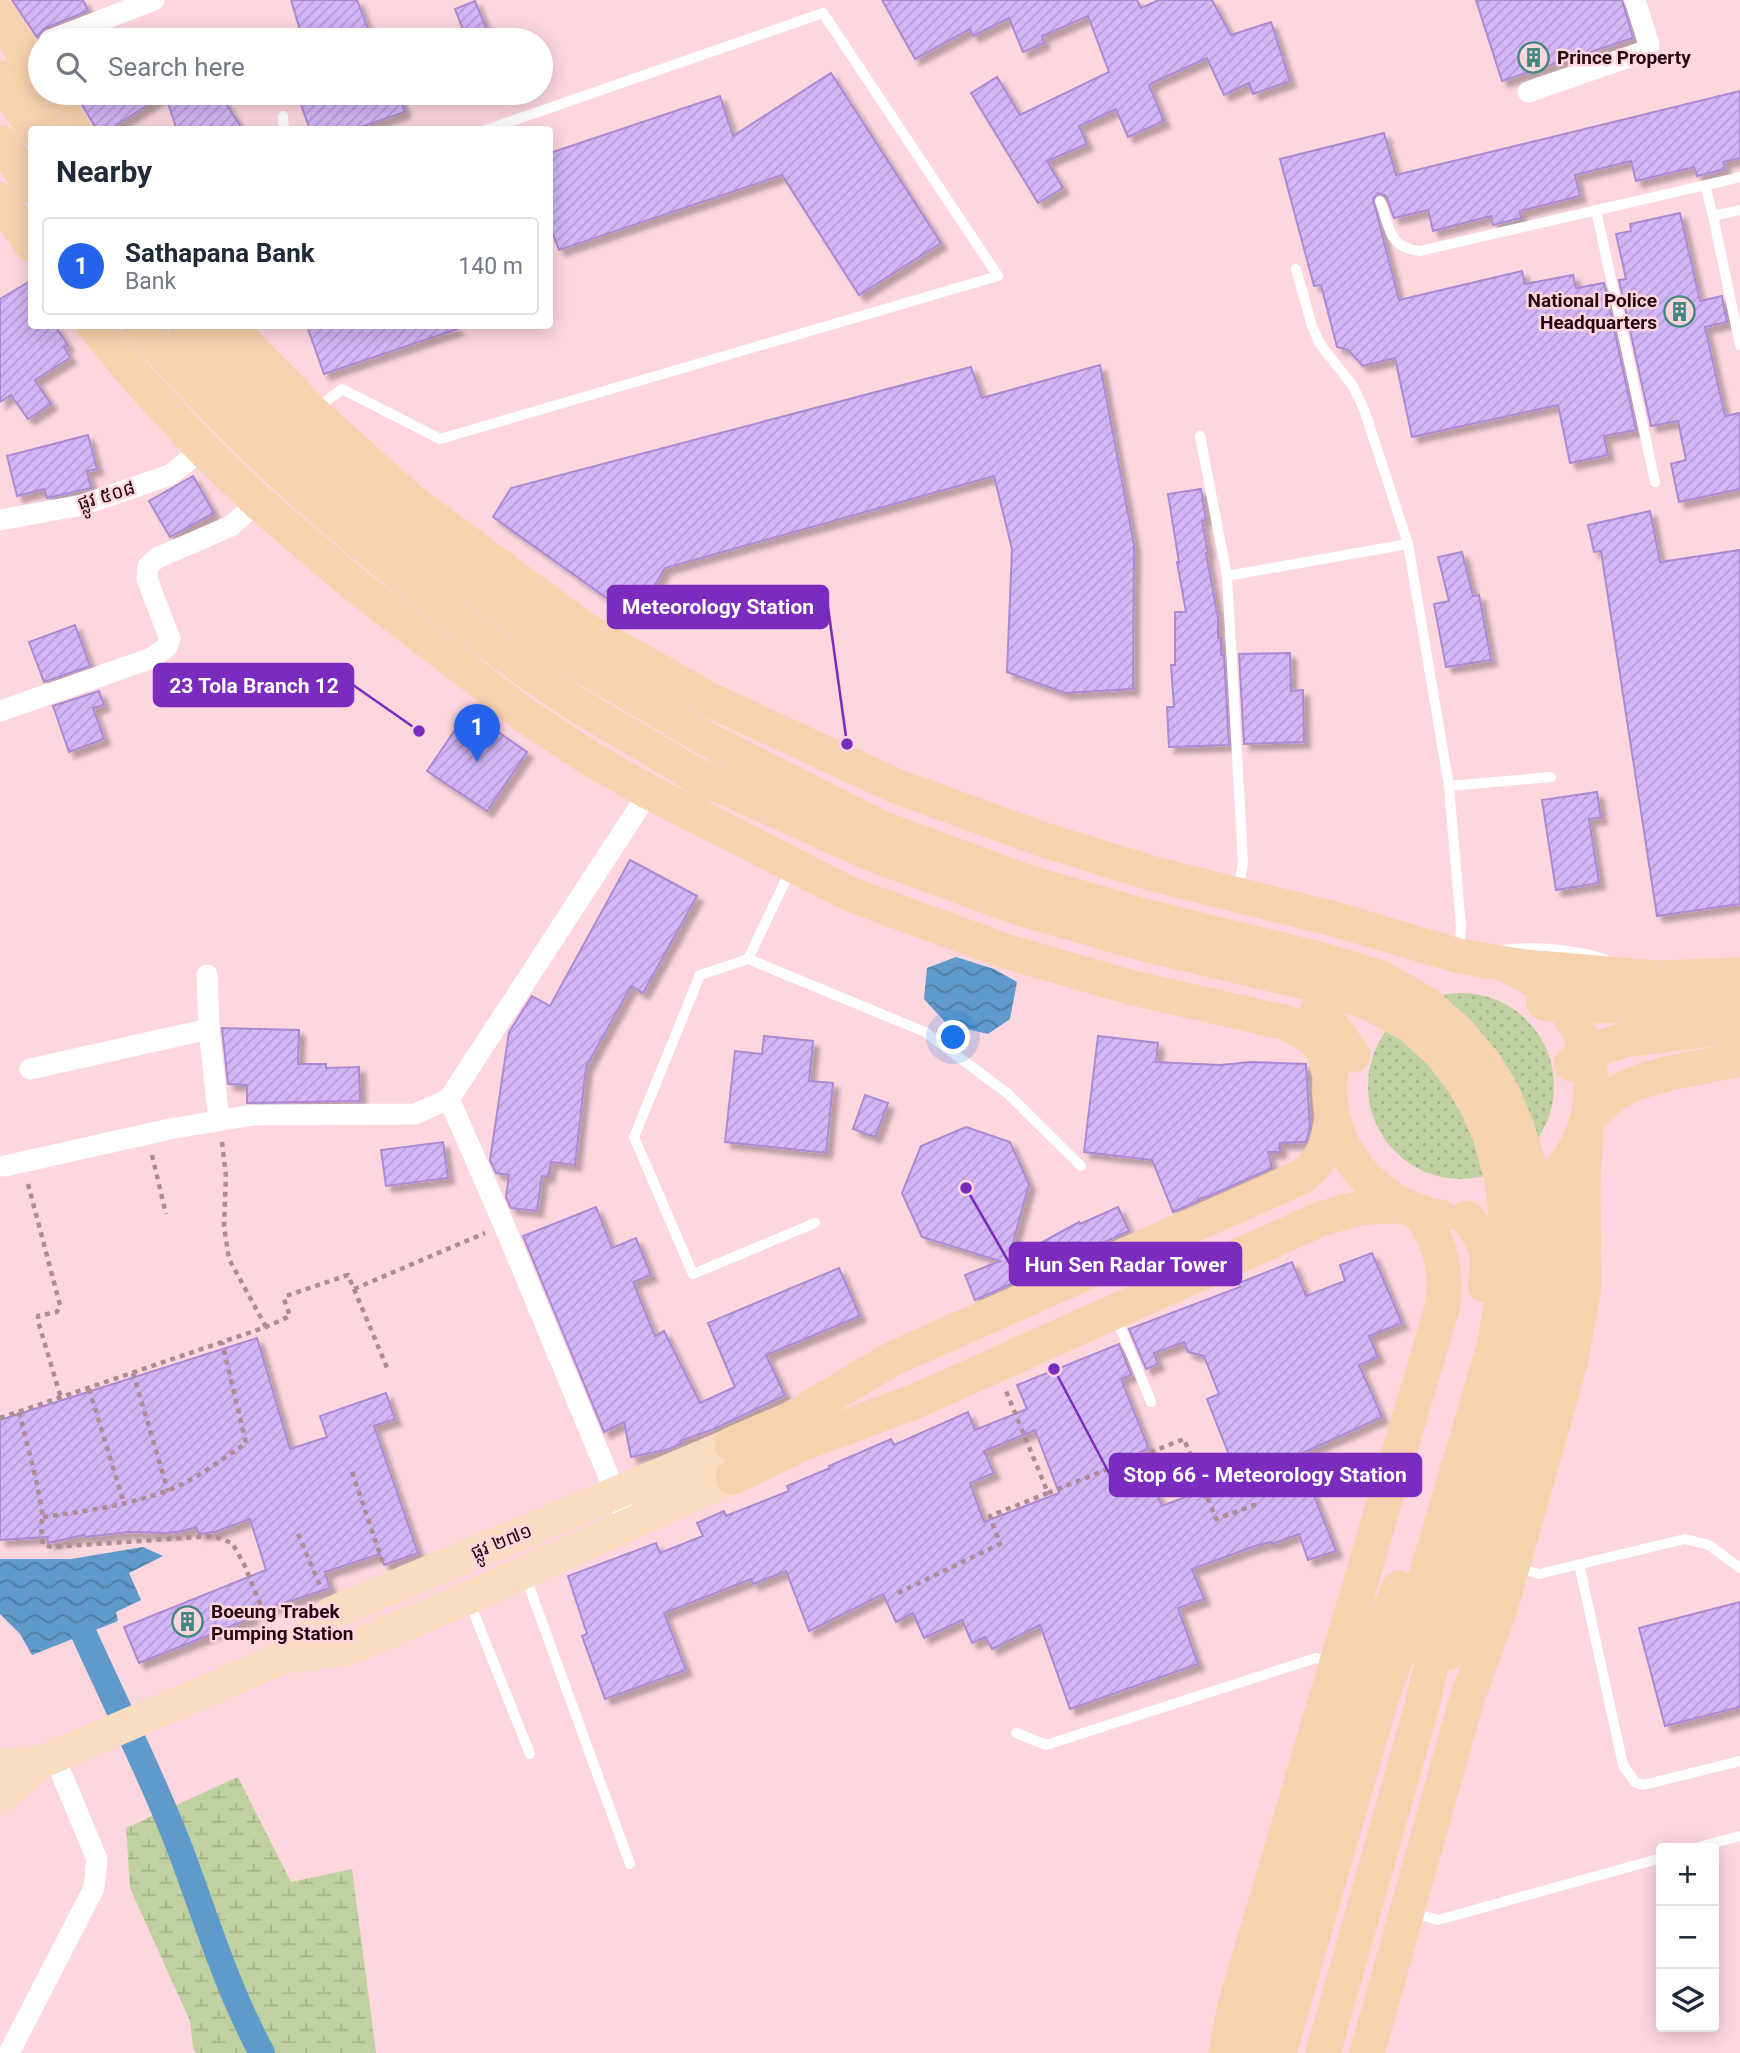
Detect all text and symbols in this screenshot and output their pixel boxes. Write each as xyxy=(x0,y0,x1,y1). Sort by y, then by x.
search box xyxy=(28,28,553,105)
building icon: Prince Property xyxy=(1517,40,1551,74)
place label: Prince Property xyxy=(1557,46,1691,69)
icon: search xyxy=(52,48,90,86)
text: Search here xyxy=(108,52,245,82)
text: Nearby xyxy=(56,154,152,189)
text: Sathapana Bank xyxy=(125,238,315,268)
text: 1 xyxy=(74,253,88,280)
text: 140 m xyxy=(458,253,523,280)
text: Bank xyxy=(125,268,176,295)
place label: National Police Headquarters xyxy=(1528,289,1657,334)
building icon: National Police Headquarters xyxy=(1663,294,1697,328)
street label: ផ្លូវ ៥០៨ xyxy=(74,476,139,521)
callout: Meteorology Station xyxy=(608,586,828,628)
text: Meteorology Station xyxy=(622,595,814,619)
callout: 23 Tola Branch 12 xyxy=(154,664,353,706)
text: 23 Tola Branch 12 xyxy=(169,674,339,698)
pin: 1 xyxy=(454,704,500,762)
your location xyxy=(936,1020,970,1054)
callout: Hun Sen Radar Tower xyxy=(1010,1243,1241,1285)
text: Hun Sen Radar Tower xyxy=(1025,1253,1228,1277)
callout: Stop 66 - Meteorology Station xyxy=(1110,1454,1421,1496)
text: Stop 66 - Meteorology Station xyxy=(1123,1463,1407,1487)
street label: ផ្លូវ ២៧១ xyxy=(467,1519,537,1569)
place label: Boeung Trabek Pumping Station xyxy=(211,1600,353,1645)
building icon: Boeung Trabek Pumping Station xyxy=(171,1605,205,1639)
map controls xyxy=(1656,1843,1719,2032)
button: + xyxy=(1656,1843,1719,1906)
button: − xyxy=(1656,1906,1719,1969)
button: layers xyxy=(1656,1969,1719,2032)

